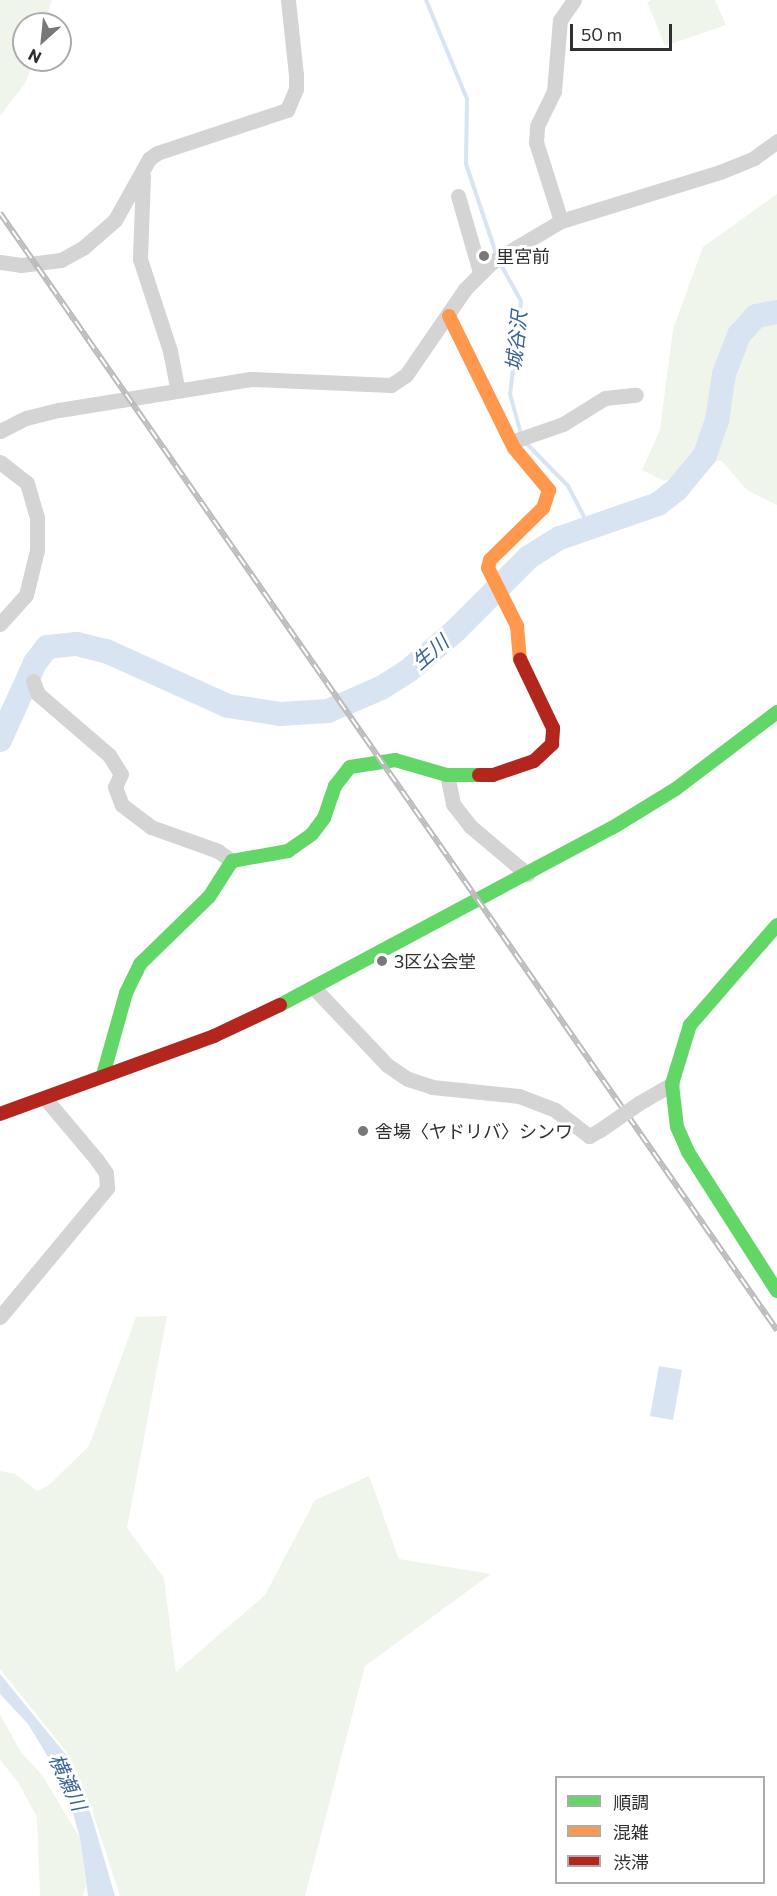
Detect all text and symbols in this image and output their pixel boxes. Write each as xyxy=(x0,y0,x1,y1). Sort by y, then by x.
north arrow xyxy=(12,12,72,72)
scale bar xyxy=(573,12,675,50)
text: 50 m xyxy=(581,23,622,45)
text: N xyxy=(25,46,44,68)
place label: 里宮前 xyxy=(496,245,550,267)
marker: 里宮前 xyxy=(477,249,491,263)
water label: 城谷沢 xyxy=(501,310,531,372)
water label: 生川 xyxy=(407,630,453,674)
place label: 3区公会堂 xyxy=(394,950,476,972)
marker: 3区公会堂 xyxy=(375,954,389,968)
place label: 舎場〈ヤドリバ〉シンワ xyxy=(375,1120,573,1142)
marker: 舎場〈ヤドリバ〉シンワ xyxy=(356,1124,370,1138)
water label: 横瀬川 xyxy=(44,1750,92,1814)
legend xyxy=(555,1776,765,1884)
text: 順調 xyxy=(613,1791,649,1813)
text: 混雑 xyxy=(613,1821,649,1843)
text: 渋滞 xyxy=(613,1851,649,1873)

